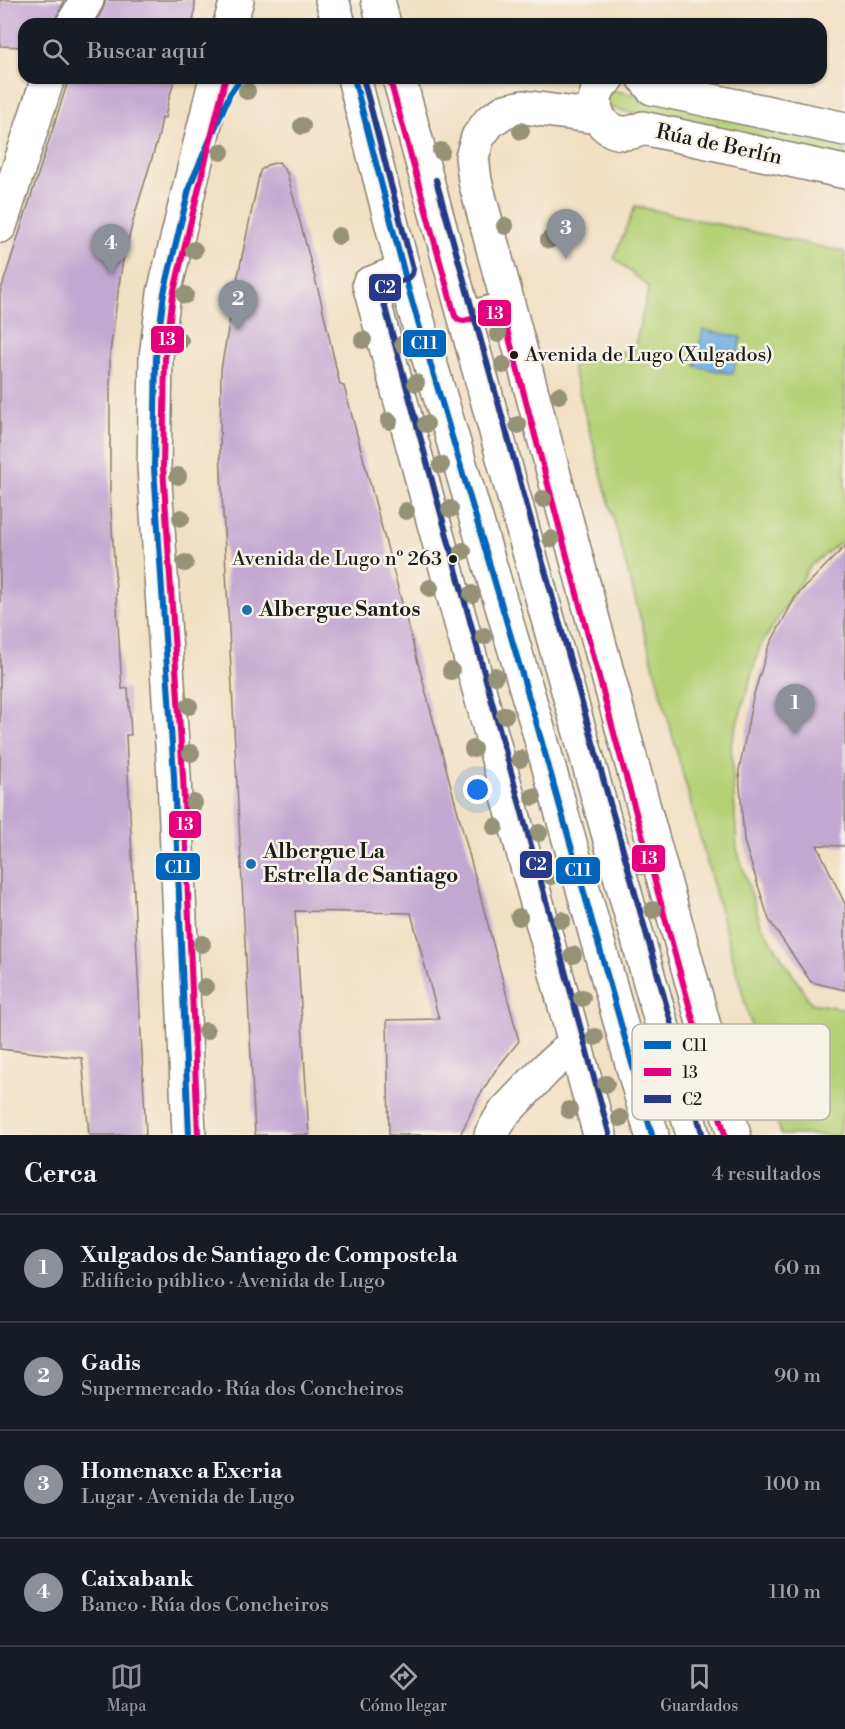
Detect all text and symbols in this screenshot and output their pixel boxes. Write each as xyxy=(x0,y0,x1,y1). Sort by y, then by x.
search box xyxy=(18,18,827,84)
icon: search xyxy=(39,35,72,68)
text: Buscar aquí xyxy=(87,38,205,65)
street label: Rúa de Berlín xyxy=(654,119,785,171)
pin: 3 xyxy=(546,210,586,259)
pin: 4 xyxy=(92,224,130,274)
line badge: C2 xyxy=(368,273,402,302)
text: C2 xyxy=(374,278,396,298)
pin: 2 xyxy=(218,280,258,330)
line badge: 13 xyxy=(477,299,512,327)
text: 13 xyxy=(486,304,504,324)
line badge: 13 xyxy=(150,325,185,354)
line badge: C11 xyxy=(402,329,447,358)
text: 13 xyxy=(158,330,176,350)
text: C11 xyxy=(410,334,438,354)
place label: Avenida de Lugo (Xulgados) xyxy=(524,343,773,368)
marker: Avenida de Lugo (Xulgados) xyxy=(508,349,520,361)
place label: Avenida de Lugo nº 263 xyxy=(231,547,442,572)
marker: Avenida de Lugo nº 263 xyxy=(447,553,459,565)
place label: Albergue Santos xyxy=(258,597,420,623)
marker: Albergue Santos xyxy=(240,603,254,617)
pin: 1 xyxy=(776,684,814,734)
your location xyxy=(463,775,492,804)
line badge: 13 xyxy=(168,810,202,839)
text: 13 xyxy=(176,815,194,835)
place label: Albergue La Estrella de Santiago xyxy=(262,839,458,889)
line badge: 13 xyxy=(631,844,666,873)
text: 13 xyxy=(640,849,658,869)
line badge: C2 xyxy=(519,850,553,879)
line badge: C11 xyxy=(155,852,201,881)
text: C2 xyxy=(525,855,547,875)
line badge: C11 xyxy=(555,856,601,885)
marker: Albergue La Estrella de Santiago xyxy=(244,857,258,871)
text: C11 xyxy=(164,858,192,878)
text: C11 xyxy=(564,861,592,881)
legend xyxy=(632,1024,830,1120)
text: C11 xyxy=(682,1036,707,1056)
text: 13 xyxy=(682,1063,698,1083)
text: C2 xyxy=(682,1090,702,1110)
text: Cerca xyxy=(24,1158,97,1190)
text: 4 resultados xyxy=(711,1162,821,1187)
text: Xulgados de Santiago de Compostela xyxy=(81,1242,458,1269)
text: 1 xyxy=(39,1256,48,1281)
text: 60 m xyxy=(774,1256,821,1281)
text: Edificio público · Avenida de Lugo xyxy=(81,1269,385,1294)
text: Gadis xyxy=(81,1350,141,1377)
text: 2 xyxy=(37,1364,50,1389)
text: 90 m xyxy=(774,1364,821,1389)
text: Supermercado · Rúa dos Concheiros xyxy=(81,1377,404,1402)
text: Homenaxe a Exeria xyxy=(81,1458,282,1485)
text: 3 xyxy=(37,1472,50,1497)
text: 100 m xyxy=(765,1472,821,1497)
text: Lugar · Avenida de Lugo xyxy=(81,1485,295,1510)
text: Caixabank xyxy=(81,1566,193,1593)
text: 4 xyxy=(37,1580,50,1605)
text: 110 m xyxy=(769,1580,821,1605)
text: Banco · Rúa dos Concheiros xyxy=(81,1593,329,1618)
tab: Mapa xyxy=(107,1660,146,1716)
tab: Cómo llegar xyxy=(360,1660,447,1716)
tab: Guardados xyxy=(660,1660,738,1716)

